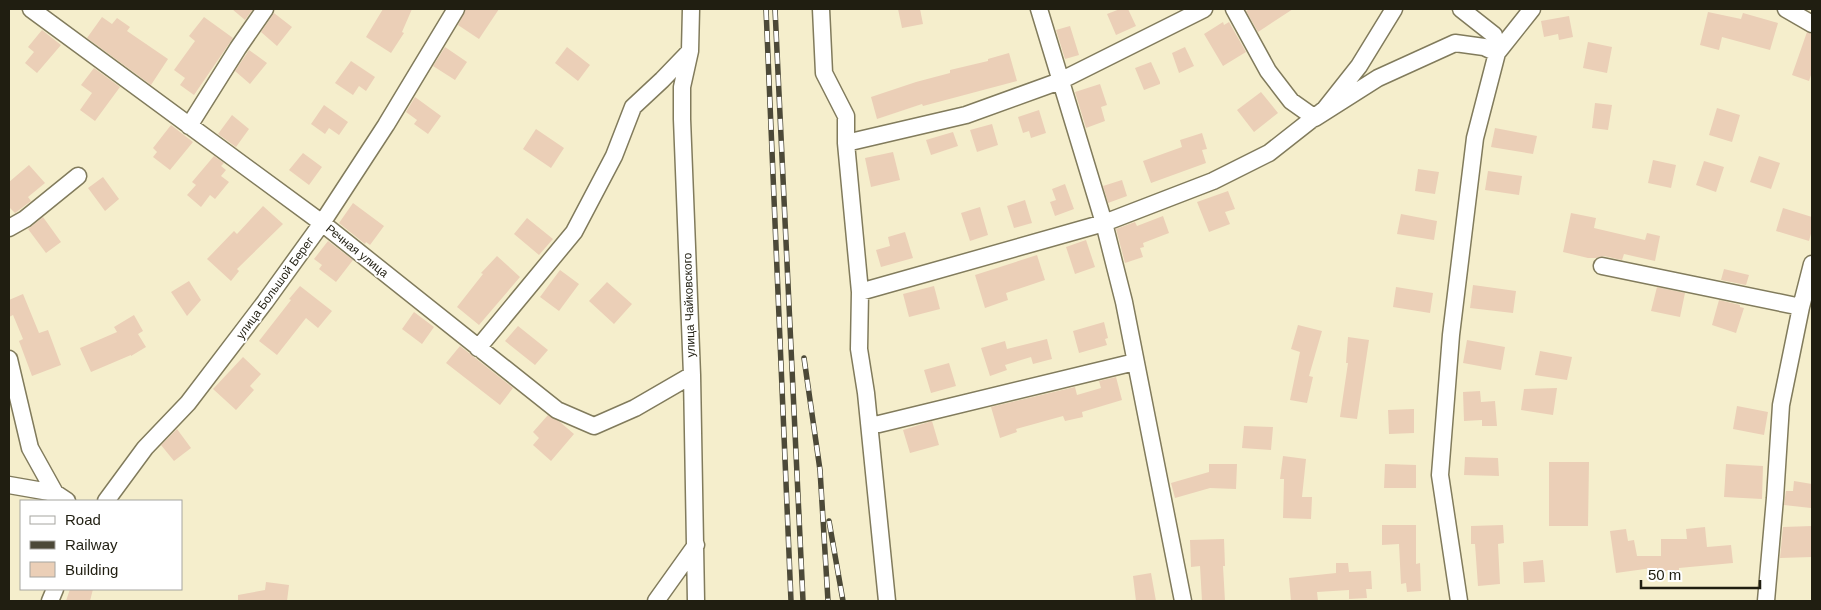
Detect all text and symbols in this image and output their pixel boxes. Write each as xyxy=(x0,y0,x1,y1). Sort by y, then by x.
street label: Речная улица xyxy=(323,222,391,281)
street label: улица Большой Берег xyxy=(233,234,317,342)
street label: улица Чайковского xyxy=(680,252,698,358)
legend xyxy=(20,500,182,590)
text: Road xyxy=(65,511,101,528)
text: Railway xyxy=(65,536,118,553)
scale bar xyxy=(1641,558,1760,590)
text: Building xyxy=(65,561,118,578)
text: 50 m xyxy=(1648,566,1681,583)

